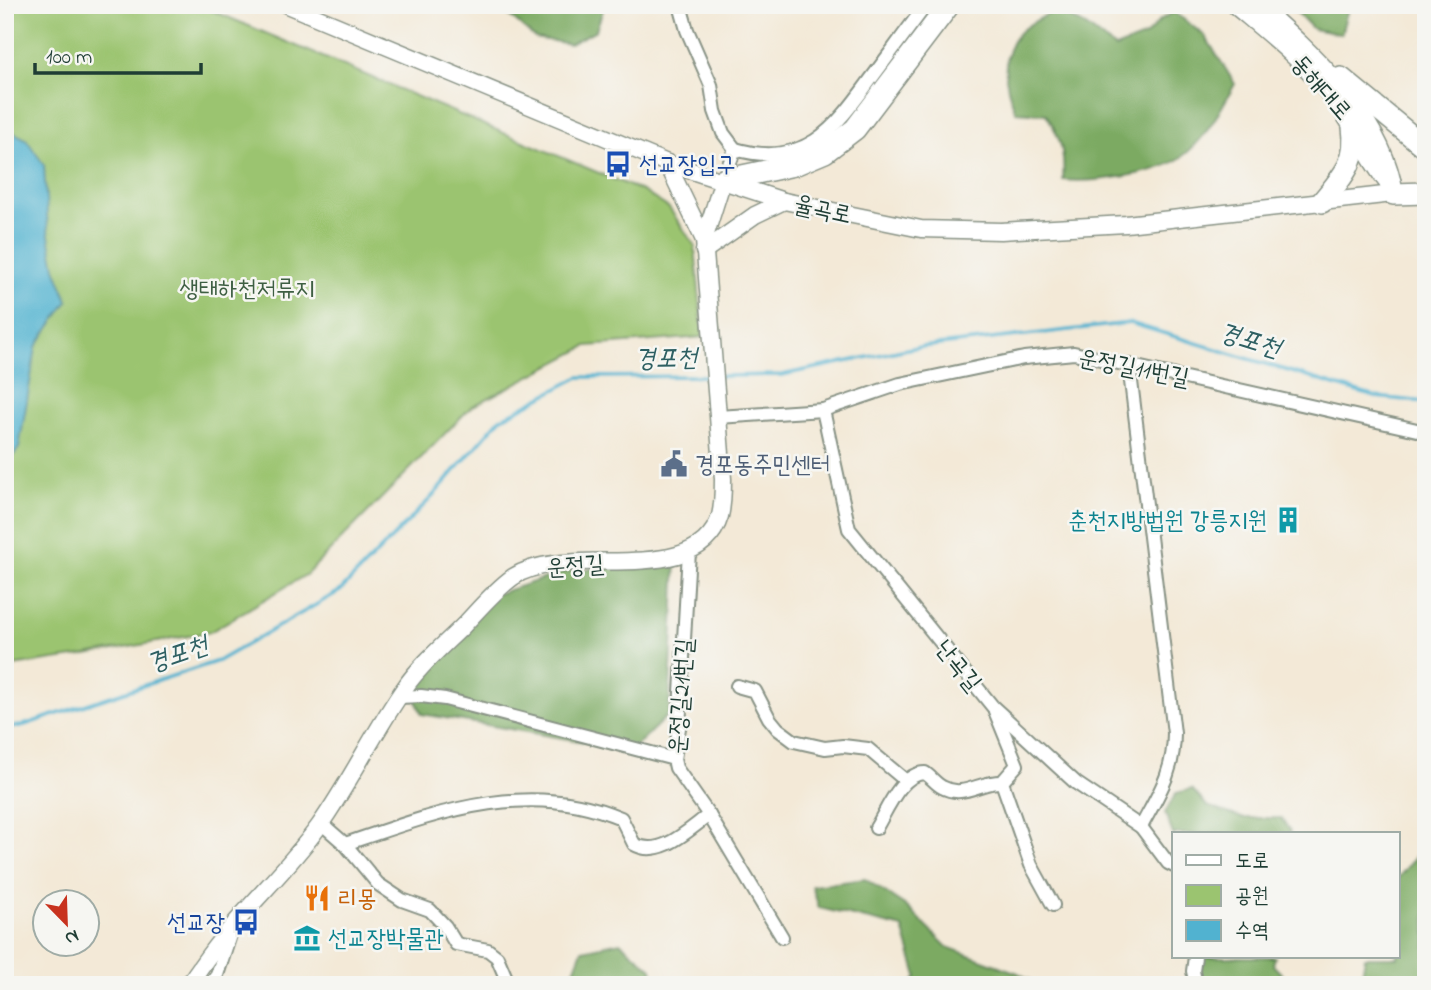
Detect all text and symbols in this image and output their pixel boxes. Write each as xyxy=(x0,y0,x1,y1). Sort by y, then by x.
scale bar xyxy=(35,32,201,76)
text: 100 m xyxy=(46,43,92,73)
street label: 동해대로 xyxy=(1282,48,1359,129)
bus stop icon: 선교장입구 xyxy=(603,149,633,179)
place label: 선교장입구 xyxy=(639,149,736,184)
street label: 율곡로 xyxy=(791,188,854,235)
park label: 생태하천저류지 xyxy=(179,273,315,308)
water label: 경포천 xyxy=(1214,315,1288,370)
water label: 경포천 xyxy=(634,340,701,380)
street label: 운정길11번길 xyxy=(1075,342,1192,397)
public building icon: 경포동주민센터 xyxy=(659,449,689,479)
place label: 경포동주민센터 xyxy=(695,449,830,484)
place label: 춘천지방법원 강릉지원 xyxy=(1068,505,1267,540)
building icon: 춘천지방법원 강릉지원 xyxy=(1273,505,1303,535)
street label: 운정길 xyxy=(545,548,605,587)
water label: 경포천 xyxy=(142,627,217,684)
street label: 난곡길 xyxy=(925,633,989,700)
street label: 운정길21번길 xyxy=(661,637,704,755)
legend xyxy=(1172,832,1400,958)
text: 도로 xyxy=(1235,847,1269,877)
text: 공원 xyxy=(1235,882,1269,912)
restaurant icon: 리몽 xyxy=(302,883,332,913)
place label: 리몽 xyxy=(338,883,377,918)
north arrow xyxy=(32,888,102,958)
place label: 선교장 xyxy=(167,907,225,942)
bus stop icon: 선교장 xyxy=(231,907,261,937)
text: 수역 xyxy=(1235,917,1269,947)
text: N xyxy=(60,921,83,951)
museum icon: 선교장박물관 xyxy=(292,923,322,953)
place label: 선교장박물관 xyxy=(328,923,444,958)

